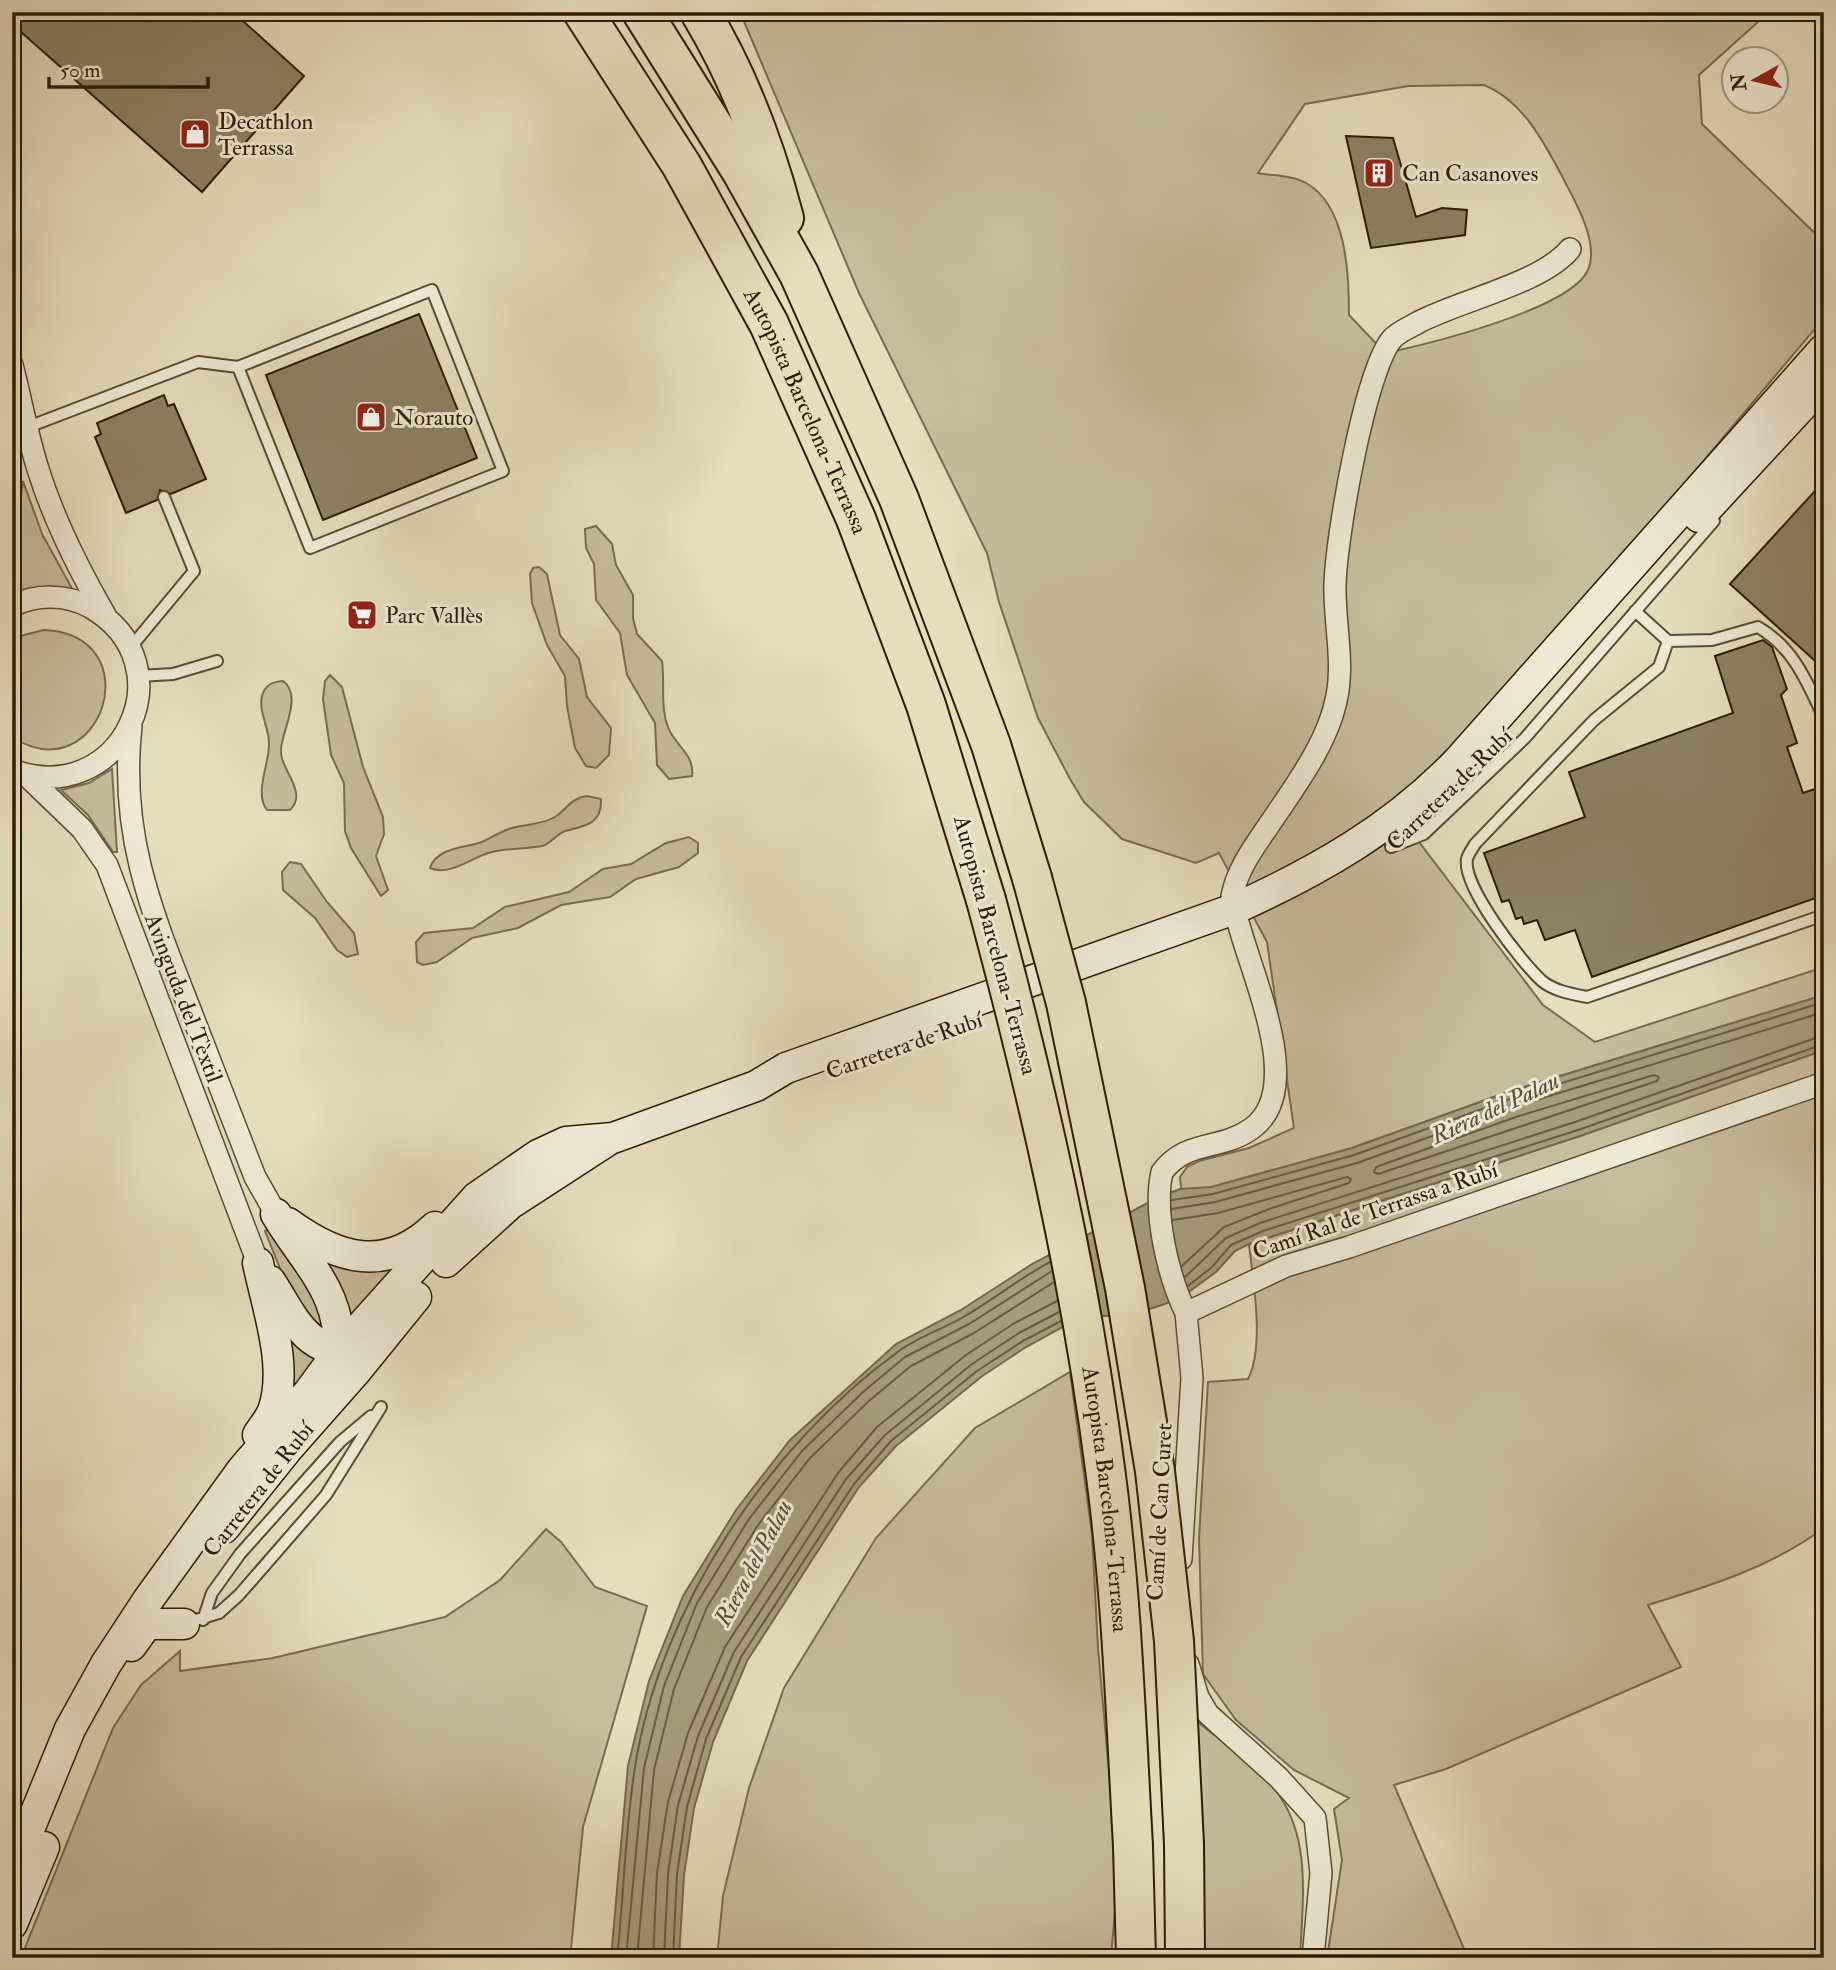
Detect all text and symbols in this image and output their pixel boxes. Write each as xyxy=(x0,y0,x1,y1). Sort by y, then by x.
scale bar xyxy=(49,46,208,90)
north arrow xyxy=(1720,46,1790,116)
text: 50 m xyxy=(60,57,101,84)
text: N xyxy=(1726,71,1752,93)
place label: Decathlon Terrassa xyxy=(218,107,313,162)
shop icon: Decathlon Terrassa xyxy=(178,117,212,151)
building icon: Can Casanoves xyxy=(1362,156,1396,190)
place label: Can Casanoves xyxy=(1402,159,1538,188)
street label: Autopista Barcelona-Terrassa xyxy=(736,282,875,539)
shop icon: Norauto xyxy=(354,400,388,434)
place label: Norauto xyxy=(394,403,473,432)
supermarket icon: Parc Vallès xyxy=(345,598,379,632)
place label: Parc Vallès xyxy=(385,601,483,630)
street label: Carretera de Rubí xyxy=(1380,721,1520,857)
street label: Autopista Barcelona-Terrassa xyxy=(946,811,1044,1079)
street label: Avinguda del Tèxtil xyxy=(138,909,229,1087)
street label: Carretera de Rubí xyxy=(822,1004,988,1086)
water label: Riera del Palau xyxy=(1425,1065,1564,1152)
street label: Camí Ral de Terrassa a Rubí xyxy=(1249,1154,1503,1266)
street label: Autopista Barcelona-Terrassa xyxy=(1075,1363,1135,1634)
street label: Carretera de Rubí xyxy=(196,1414,321,1563)
street label: Camí de Can Curet xyxy=(1140,1422,1179,1602)
water label: Riera del Palau xyxy=(707,1495,800,1632)

